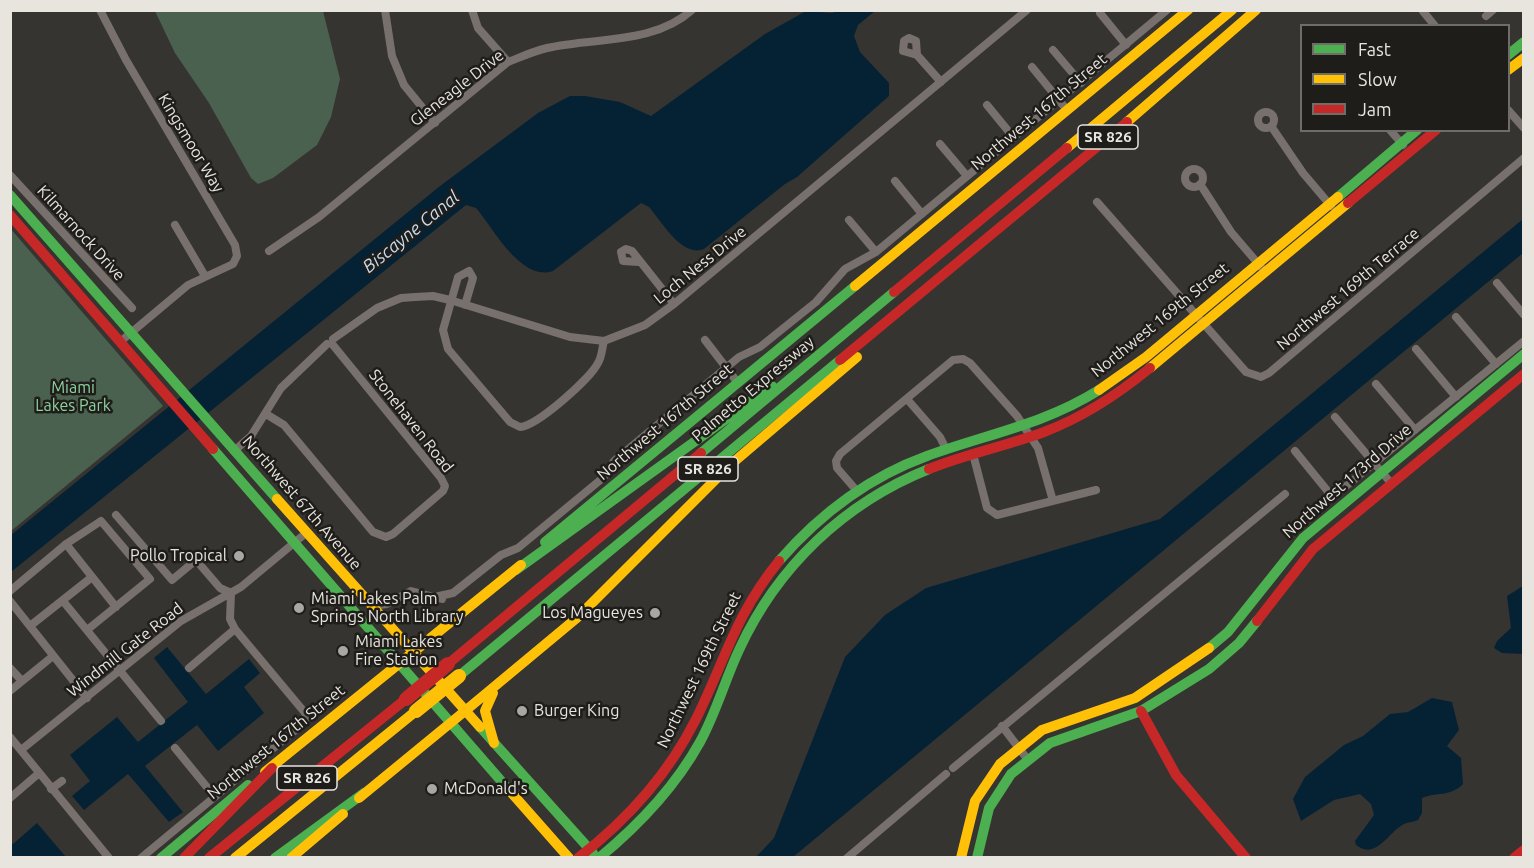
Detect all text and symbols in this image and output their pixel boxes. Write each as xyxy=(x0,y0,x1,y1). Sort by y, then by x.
legend xyxy=(1300,24,1510,132)
text: Fast xyxy=(1358,39,1391,59)
street label: Gleneagle Drive xyxy=(406,45,508,131)
street label: Northwest 167th Street xyxy=(967,50,1111,174)
text: Slow xyxy=(1358,69,1397,89)
street label: Kingsmoor Way xyxy=(154,90,228,196)
text: Jam xyxy=(1358,99,1392,119)
road number: SR 826 xyxy=(1078,125,1138,149)
street label: Kilmarnock Drive xyxy=(33,181,129,285)
water label: Biscayne Canal xyxy=(358,186,464,278)
street label: Loch Ness Drive xyxy=(650,222,750,308)
street label: Northwest 169th Terrace xyxy=(1273,224,1423,354)
street label: Northwest 169th Street xyxy=(1087,259,1233,381)
street label: Palmetto Expressway xyxy=(688,332,818,446)
street label: Northwest 167th Street xyxy=(593,360,737,484)
street label: Stonehaven Road xyxy=(365,366,457,476)
park label: Miami Lakes Park xyxy=(35,378,111,416)
street label: Northwest 173rd Drive xyxy=(1279,420,1415,542)
street label: Northwest 67th Avenue xyxy=(239,432,365,574)
road number: SR 826 xyxy=(678,457,738,481)
place label: Pollo Tropical xyxy=(130,546,227,566)
marker: Pollo Tropical xyxy=(232,549,246,563)
place label: Miami Lakes Palm Springs North Library xyxy=(311,589,463,627)
street label: Northwest 169th Street xyxy=(653,589,745,751)
street label: Windmill Gate Road xyxy=(63,599,187,701)
marker: Miami Lakes Palm Springs North Library xyxy=(292,601,306,615)
place label: Los Magueyes xyxy=(542,603,643,623)
marker: Los Magueyes xyxy=(648,606,662,620)
place label: Miami Lakes Fire Station xyxy=(355,632,442,670)
marker: Miami Lakes Fire Station xyxy=(336,644,350,658)
street label: Northwest 167th Street xyxy=(203,681,349,803)
place label: Burger King xyxy=(534,701,619,721)
marker: Burger King xyxy=(515,704,529,718)
road number: SR 826 xyxy=(277,766,337,790)
place label: McDonald's xyxy=(444,779,528,799)
marker: McDonald's xyxy=(425,782,439,796)

